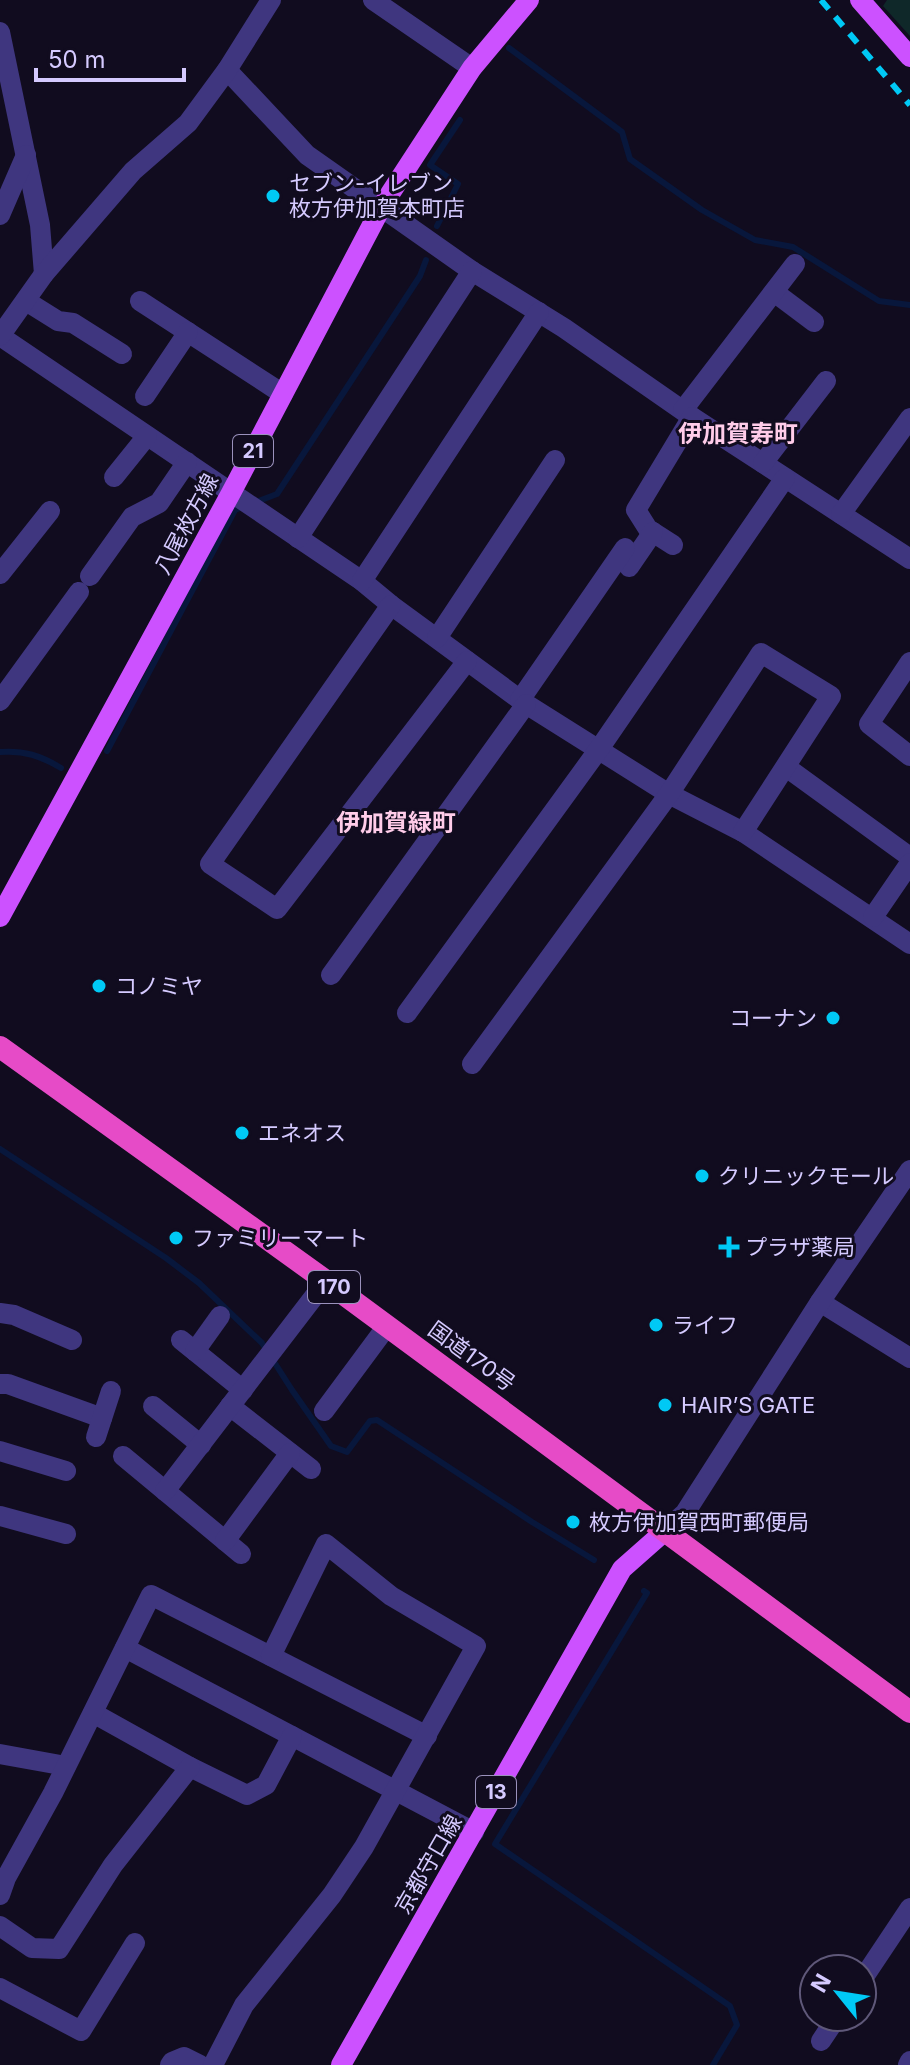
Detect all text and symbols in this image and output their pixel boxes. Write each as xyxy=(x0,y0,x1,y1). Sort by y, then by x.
scale bar xyxy=(36,32,184,82)
text: 50 m xyxy=(48,45,106,74)
place label: セブン-イレブン 枚方伊加賀本町店 xyxy=(289,170,465,221)
marker: セブン-イレブン 枚方伊加賀本町店 xyxy=(264,187,282,205)
district label: 伊加賀寿町 xyxy=(678,419,798,448)
road number: 21 xyxy=(233,435,273,467)
street label: 八尾枚方線 xyxy=(149,469,223,579)
district label: 伊加賀緑町 xyxy=(336,808,456,837)
place label: コノミヤ xyxy=(115,973,203,999)
marker: コノミヤ xyxy=(90,977,108,995)
place label: コーナン xyxy=(729,1005,817,1031)
marker: コーナン xyxy=(824,1009,842,1027)
place label: エネオス xyxy=(258,1120,346,1146)
marker: エネオス xyxy=(233,1124,251,1142)
place label: クリニックモール xyxy=(718,1163,894,1189)
marker: クリニックモール xyxy=(693,1167,711,1185)
place label: ファミリーマート xyxy=(192,1225,368,1251)
marker: ファミリーマート xyxy=(167,1229,185,1247)
place label: プラザ薬局 xyxy=(745,1234,855,1260)
marker: プラザ薬局 xyxy=(720,1238,738,1256)
road number: 170 xyxy=(308,1271,360,1303)
place label: ライフ xyxy=(672,1312,738,1338)
street label: 国道170号 xyxy=(424,1316,520,1396)
marker: ライフ xyxy=(647,1316,665,1334)
place label: HAIR’S GATE xyxy=(681,1392,815,1418)
marker: HAIR’S GATE xyxy=(656,1396,674,1414)
place label: 枚方伊加賀西町郵便局 xyxy=(589,1509,809,1535)
marker: 枚方伊加賀西町郵便局 xyxy=(564,1513,582,1531)
road number: 13 xyxy=(476,1776,516,1808)
street label: 京都守口線 xyxy=(389,1810,467,1918)
north arrow xyxy=(798,1953,878,2033)
text: N xyxy=(805,1969,836,1997)

